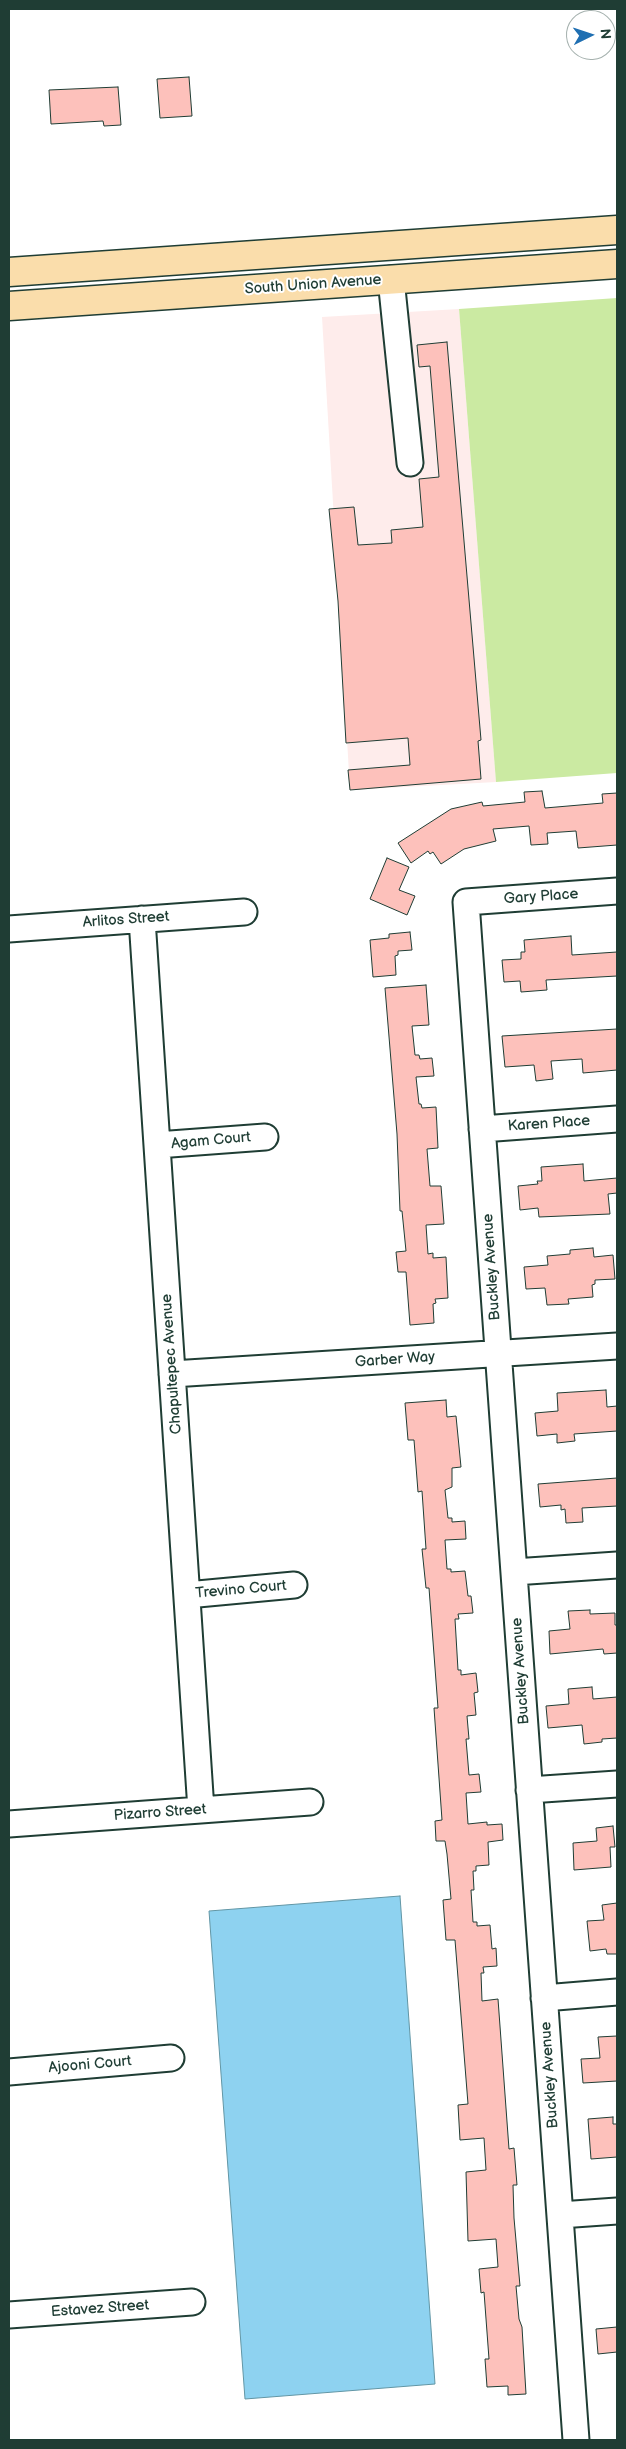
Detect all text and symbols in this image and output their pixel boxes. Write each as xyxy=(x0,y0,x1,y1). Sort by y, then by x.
north arrow xyxy=(566,10,616,60)
text: N xyxy=(597,28,614,40)
street label: South Union Avenue xyxy=(244,271,382,299)
street label: Gary Place xyxy=(503,885,579,909)
street label: Arlitos Street xyxy=(82,908,170,932)
street label: Karen Place xyxy=(507,1112,591,1136)
street label: Agam Court xyxy=(170,1129,252,1153)
street label: Buckley Avenue xyxy=(479,1213,505,1321)
street label: Chapultepec Avenue xyxy=(158,1293,186,1435)
street label: Garber Way xyxy=(354,1348,436,1372)
street label: Trevino Court xyxy=(195,1577,287,1603)
street label: Buckley Avenue xyxy=(508,1617,534,1725)
street label: Pizarro Street xyxy=(113,1801,207,1825)
street label: Buckley Avenue xyxy=(537,2021,563,2129)
street label: Ajooni Court xyxy=(48,2052,132,2078)
street label: Estavez Street xyxy=(50,2297,150,2321)

